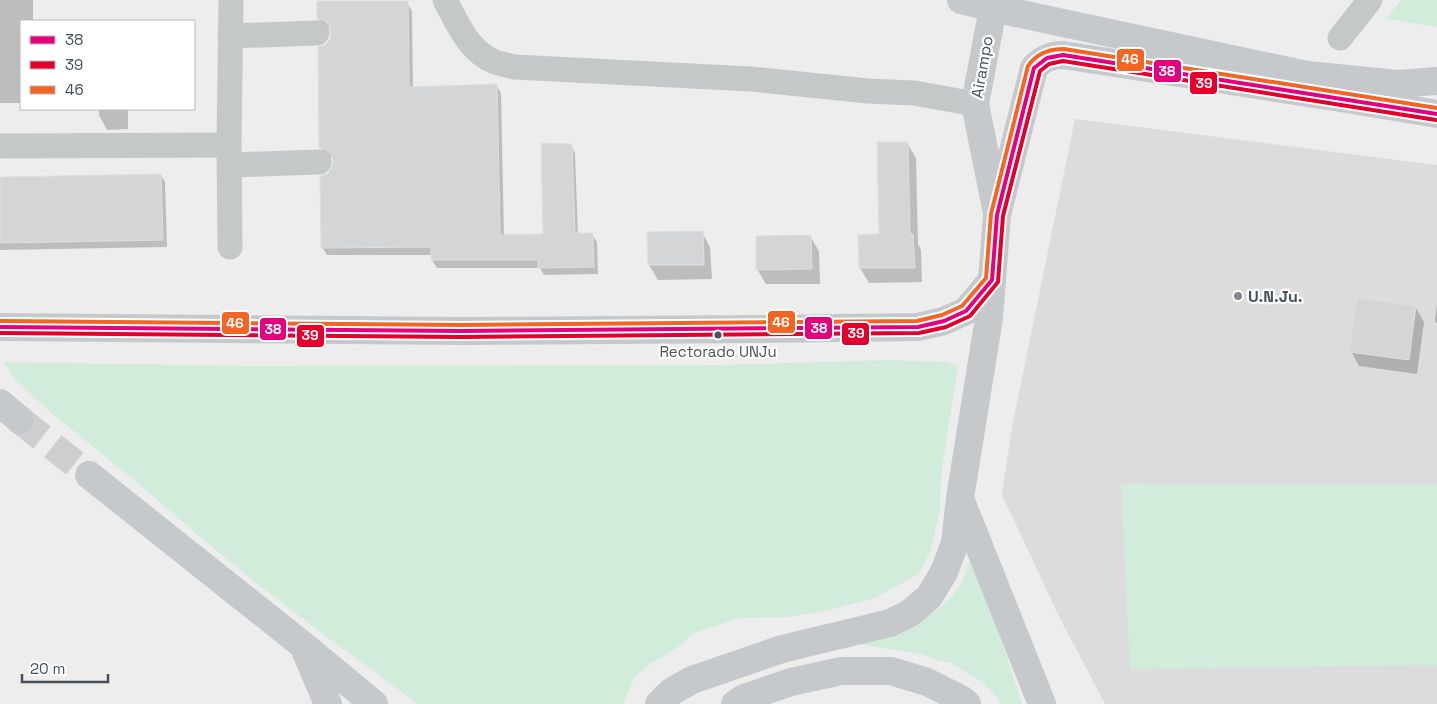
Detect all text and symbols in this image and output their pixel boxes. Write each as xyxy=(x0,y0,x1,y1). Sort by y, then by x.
legend xyxy=(20,20,195,110)
text: 38 xyxy=(65,30,83,49)
street label: Airampo xyxy=(966,34,998,100)
line badge: 46 xyxy=(1116,48,1145,72)
text: 46 xyxy=(1121,50,1139,68)
text: 39 xyxy=(65,55,83,74)
line badge: 38 xyxy=(1153,59,1182,83)
text: 38 xyxy=(1159,62,1176,80)
line badge: 39 xyxy=(1189,71,1218,95)
text: 39 xyxy=(1195,74,1213,92)
text: 46 xyxy=(65,80,84,99)
place label: U.N.Ju. xyxy=(1248,286,1303,307)
marker: U.N.Ju. xyxy=(1232,290,1244,302)
line badge: 46 xyxy=(767,310,796,334)
line badge: 46 xyxy=(221,311,250,335)
text: 46 xyxy=(772,313,790,331)
text: 46 xyxy=(226,314,244,332)
line badge: 38 xyxy=(804,316,833,340)
line badge: 38 xyxy=(259,317,287,341)
text: 38 xyxy=(811,319,828,337)
text: 38 xyxy=(265,320,282,338)
line badge: 39 xyxy=(841,322,870,346)
line badge: 39 xyxy=(296,324,325,348)
text: 39 xyxy=(847,324,865,342)
text: 39 xyxy=(301,326,319,344)
marker: Rectorado UNJu xyxy=(713,330,723,340)
place label: Rectorado UNJu xyxy=(659,342,777,361)
scale bar xyxy=(22,652,109,684)
text: 20 m xyxy=(30,659,65,678)

